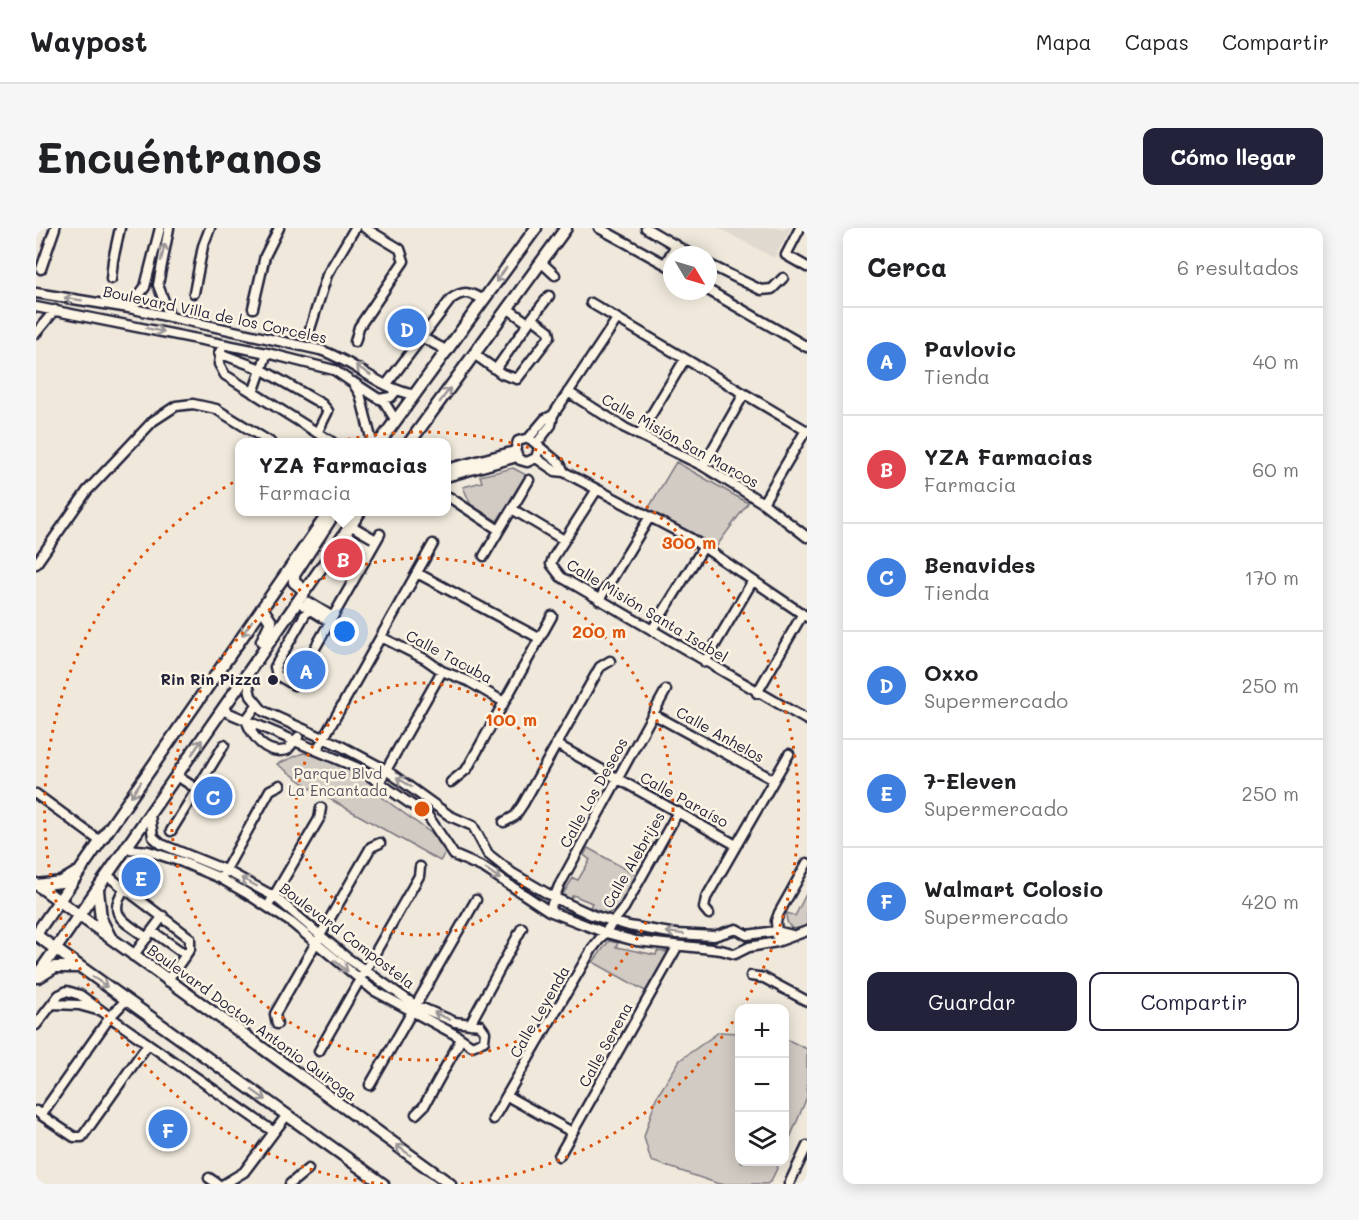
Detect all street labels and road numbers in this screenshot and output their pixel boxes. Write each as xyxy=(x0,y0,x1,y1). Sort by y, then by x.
street label: Boulevard Villa de los Corceles xyxy=(101,280,329,348)
street label: Calle Misión San Marcos xyxy=(598,389,763,492)
street label: Calle Misión Santa Isabel xyxy=(563,554,732,666)
street label: Calle Tacuba xyxy=(403,625,496,687)
street label: Calle Anhelos xyxy=(673,702,768,767)
street label: Calle Los Deseos xyxy=(555,734,632,851)
street label: Calle Paraíso xyxy=(637,767,732,832)
street label: Calle Alebrijes xyxy=(597,808,669,911)
street label: Boulevard Compostela xyxy=(276,878,419,993)
street label: Boulevard Doctor Antonio Quiroga xyxy=(144,939,361,1105)
street label: Calle Leyenda xyxy=(505,962,574,1061)
street label: Calle Serena xyxy=(574,999,637,1090)

